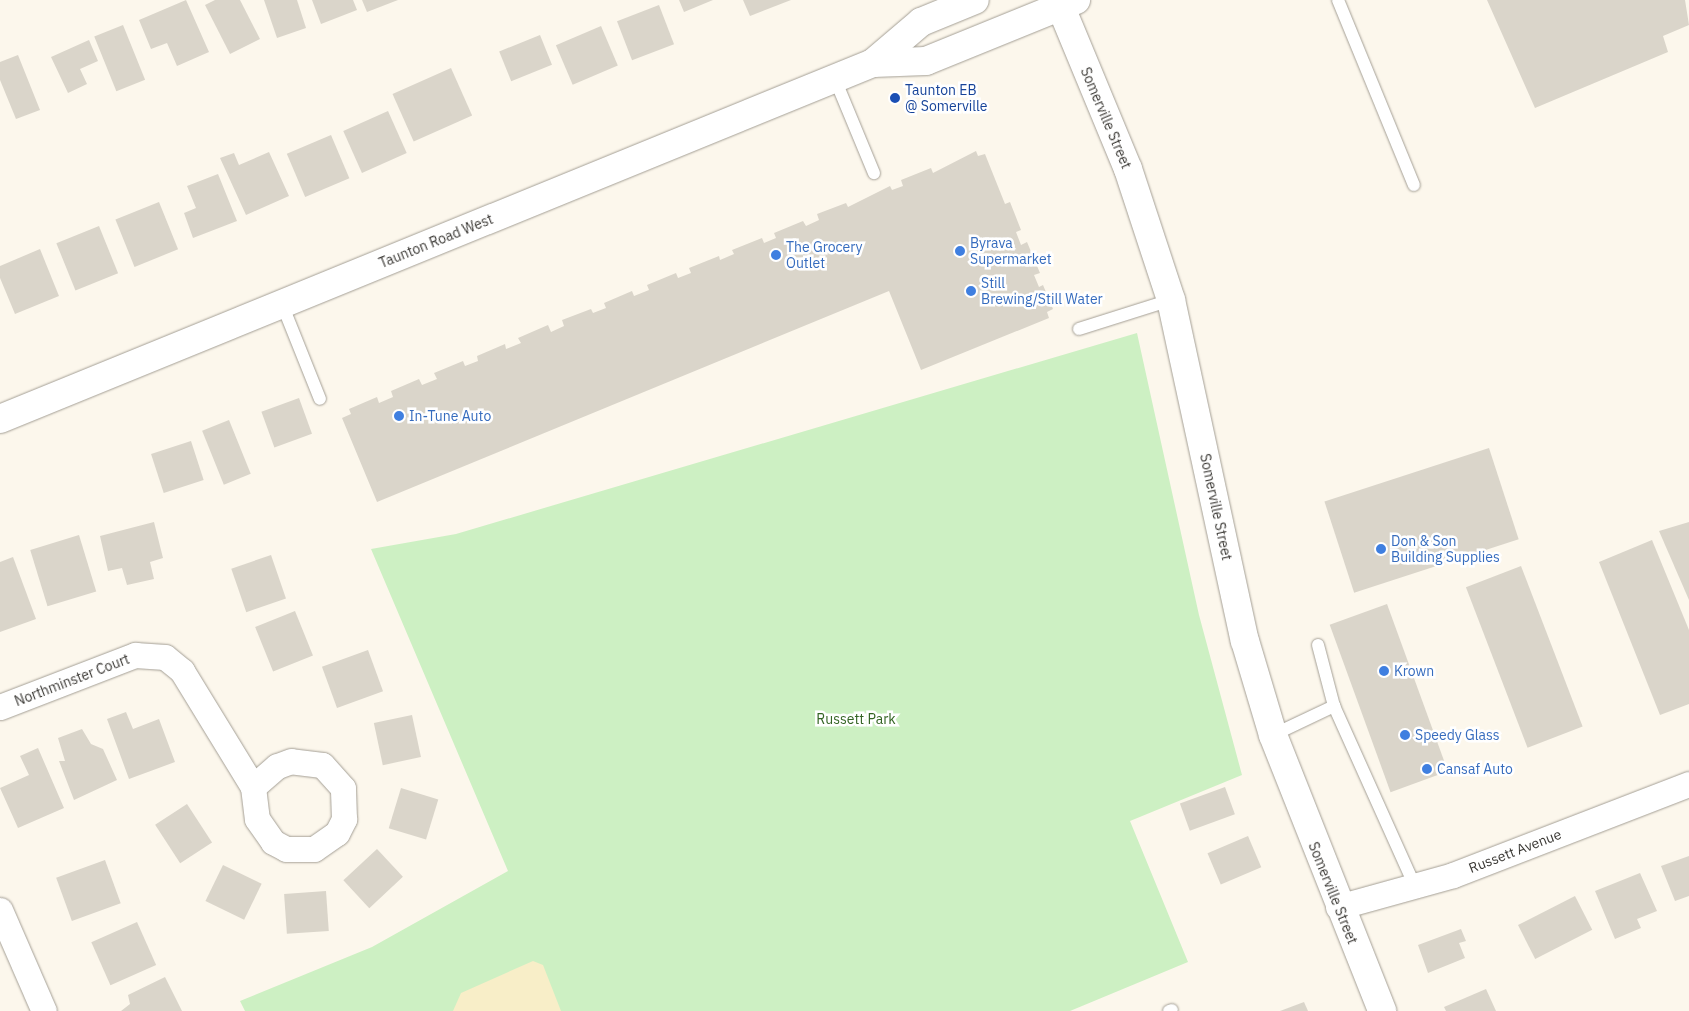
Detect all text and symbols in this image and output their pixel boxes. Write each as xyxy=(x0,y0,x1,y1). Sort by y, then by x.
street label: Somerville Street xyxy=(1077,65,1135,171)
place label: Taunton EB @ Somerville xyxy=(905,82,988,114)
marker: Taunton EB @ Somerville xyxy=(889,92,901,104)
street label: Taunton Road West xyxy=(377,210,495,272)
place label: Byrava Supermarket xyxy=(970,235,1052,268)
place label: The Grocery Outlet xyxy=(786,239,862,272)
marker: Byrava Supermarket xyxy=(954,245,966,257)
marker: The Grocery Outlet xyxy=(770,249,782,261)
place label: Still Brewing/Still Water xyxy=(981,275,1103,308)
marker: Still Brewing/Still Water xyxy=(965,285,977,297)
place label: In-Tune Auto xyxy=(409,408,491,424)
marker: In-Tune Auto xyxy=(393,410,405,422)
street label: Somerville Street xyxy=(1197,452,1235,562)
place label: Don & Son Building Supplies xyxy=(1391,533,1500,566)
marker: Don & Son Building Supplies xyxy=(1375,543,1387,555)
street label: Northminster Court xyxy=(12,650,132,710)
place label: Krown xyxy=(1394,663,1434,679)
marker: Krown xyxy=(1378,665,1390,677)
park label: Russett Park xyxy=(816,711,896,727)
place label: Speedy Glass xyxy=(1415,727,1500,743)
marker: Speedy Glass xyxy=(1399,729,1411,741)
place label: Cansaf Auto xyxy=(1437,761,1513,777)
marker: Cansaf Auto xyxy=(1421,763,1433,775)
street label: Russett Avenue xyxy=(1466,826,1564,876)
street label: Somerville Street xyxy=(1305,840,1361,946)

